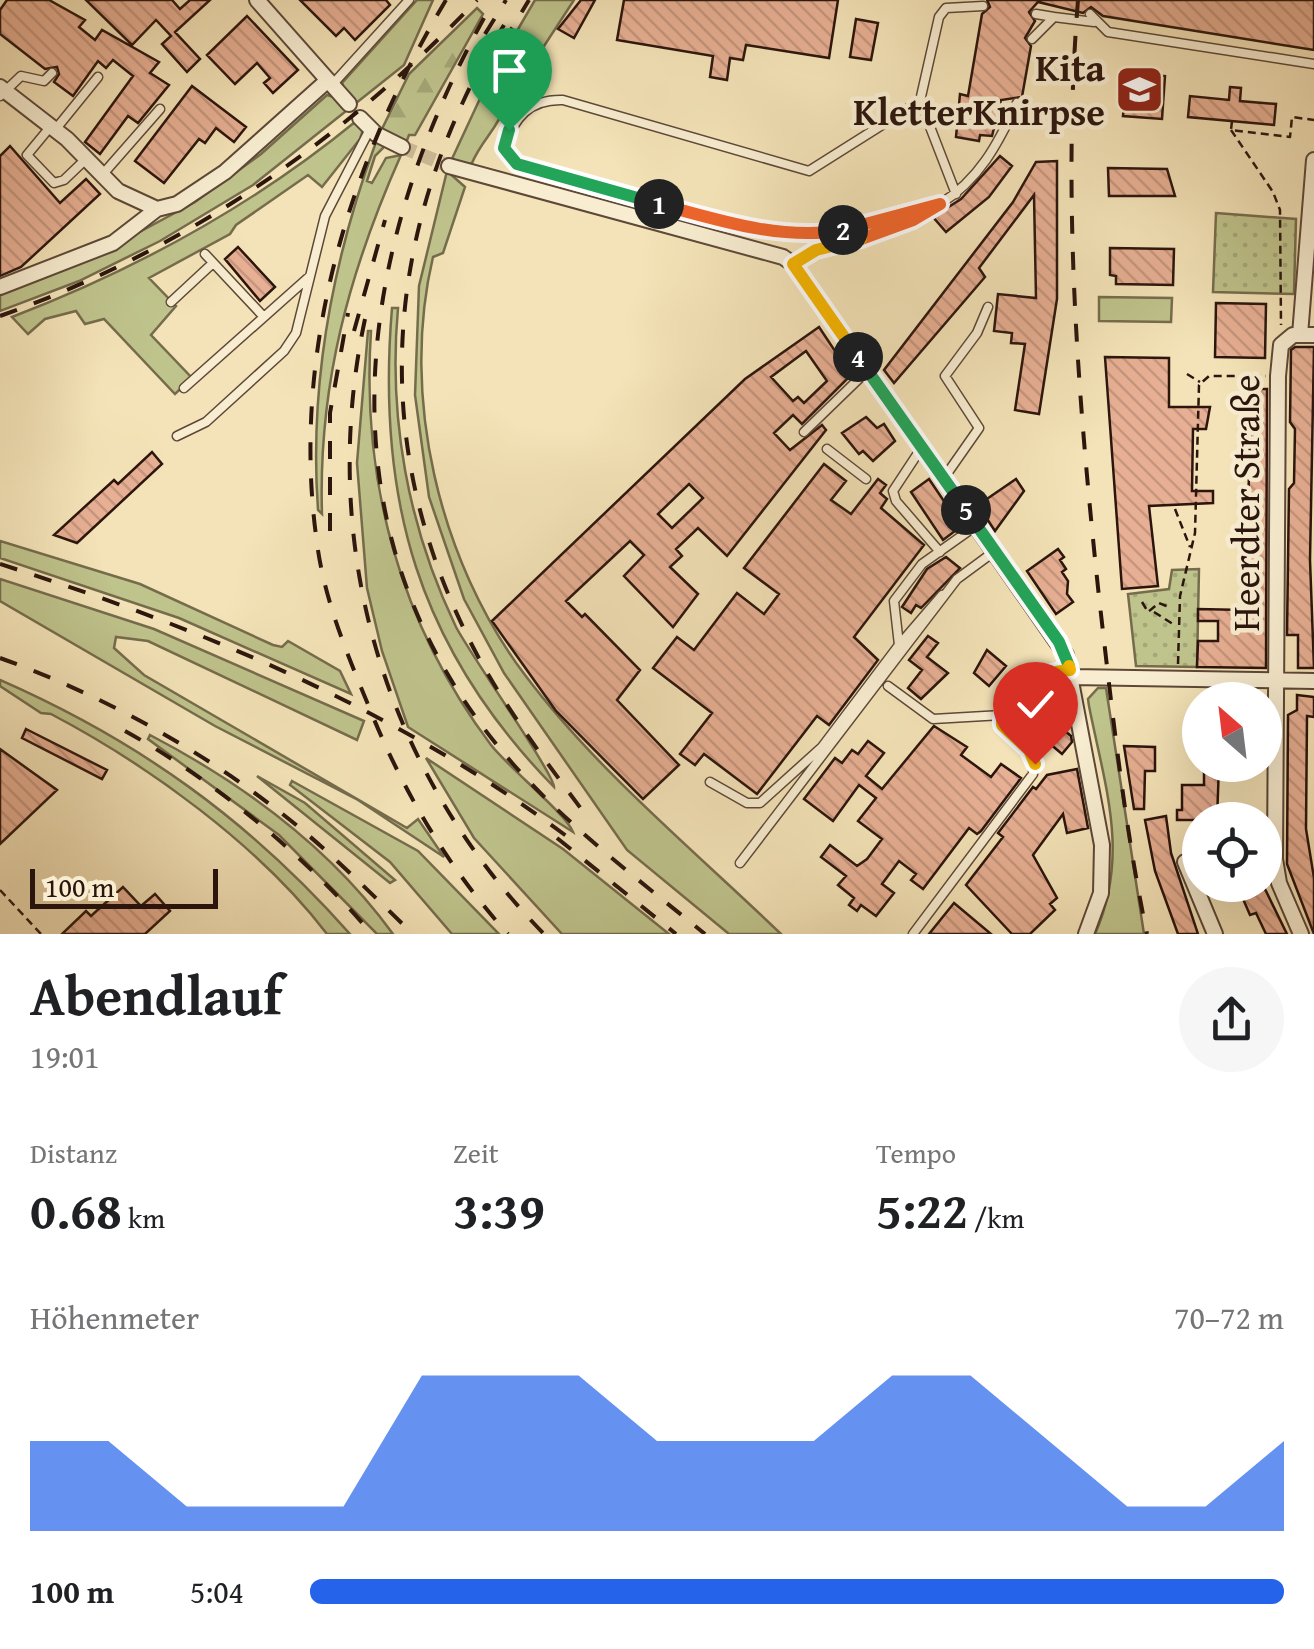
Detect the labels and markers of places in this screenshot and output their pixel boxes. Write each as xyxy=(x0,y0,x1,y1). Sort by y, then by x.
pin xyxy=(467,28,552,131)
place label: Kita KletterKnirpse xyxy=(853,39,1106,139)
school or university icon: Kita KletterKnirpse xyxy=(1114,64,1166,116)
pin: 1 xyxy=(634,179,684,229)
pin: 2 xyxy=(818,205,868,255)
pin: 4 xyxy=(833,332,883,382)
pin: 5 xyxy=(941,485,991,535)
pin xyxy=(993,662,1078,765)

